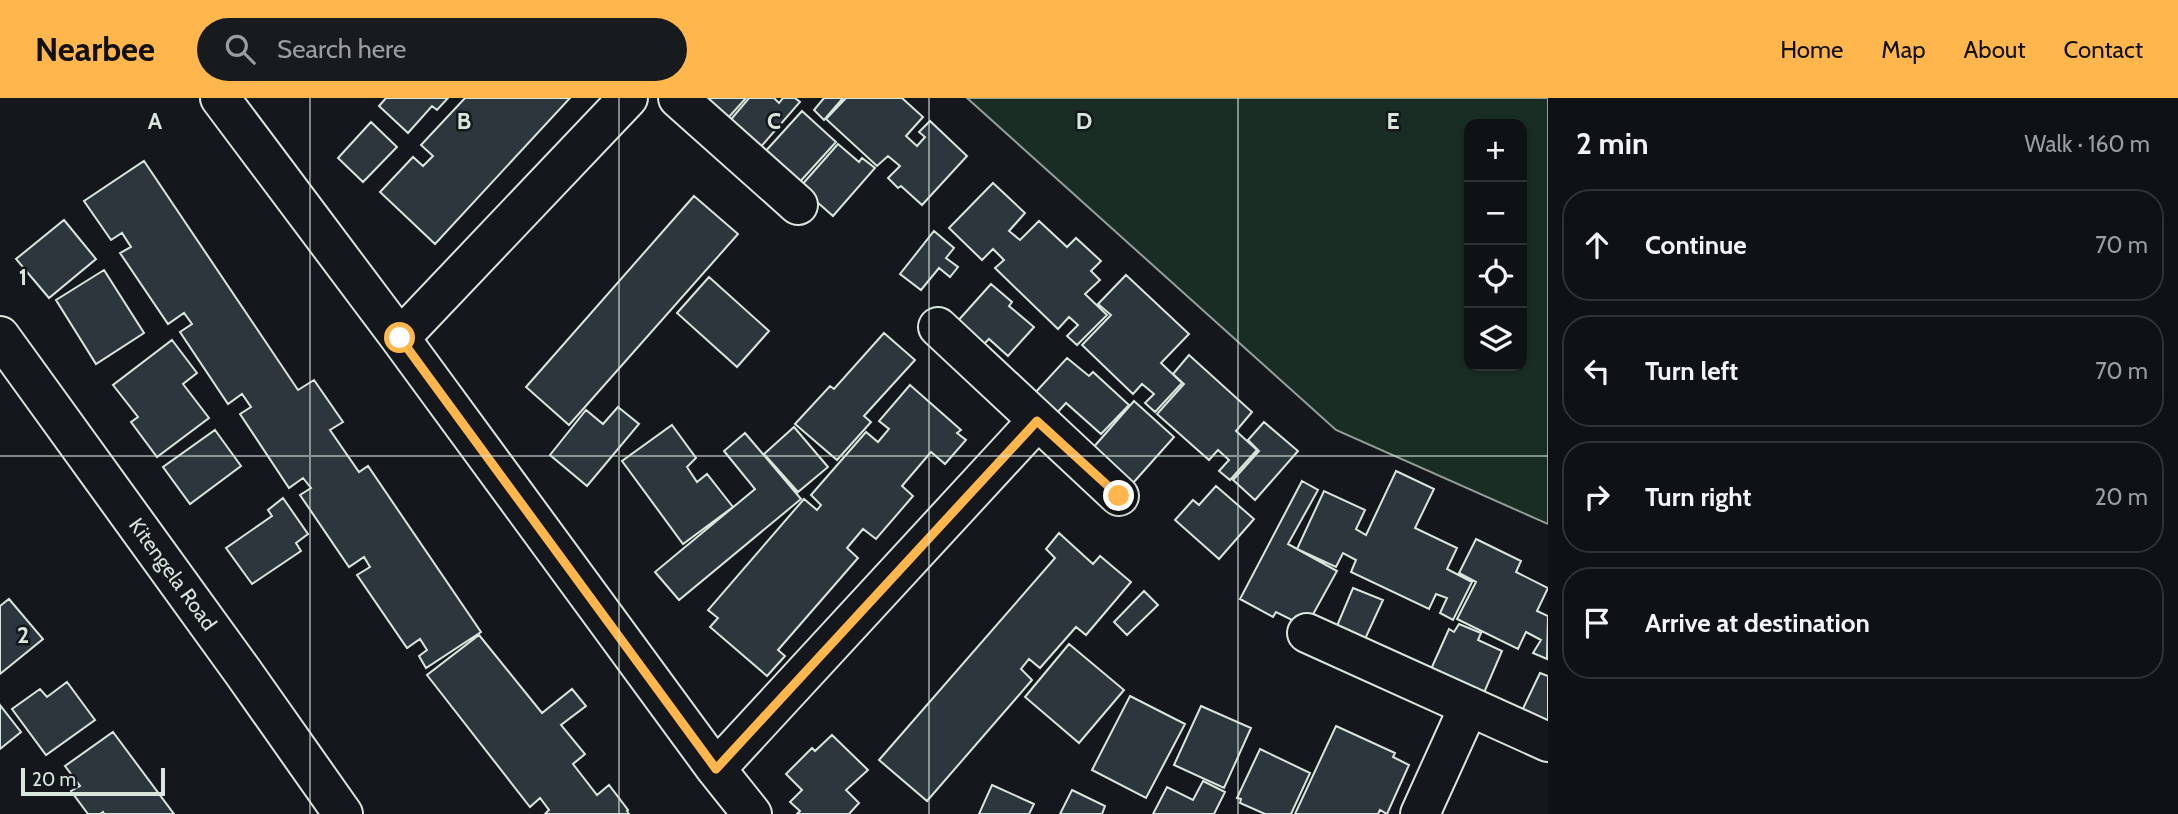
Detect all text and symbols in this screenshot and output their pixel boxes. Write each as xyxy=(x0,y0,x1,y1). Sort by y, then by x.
search box xyxy=(197,18,687,81)
text: Nearbee xyxy=(35,29,155,69)
icon: search xyxy=(221,30,259,68)
text: Search here xyxy=(277,33,406,65)
text: Home xyxy=(1780,35,1843,64)
text: Map xyxy=(1881,35,1926,64)
text: About xyxy=(1964,35,2026,64)
text: Contact xyxy=(2064,35,2143,64)
text: A xyxy=(148,107,163,135)
text: B xyxy=(457,107,471,135)
text: C xyxy=(767,107,781,135)
text: D xyxy=(1076,107,1092,135)
text: E xyxy=(1386,107,1400,135)
map controls xyxy=(1464,119,1527,371)
button: + xyxy=(1464,119,1527,182)
text: 2 min xyxy=(1576,125,1648,162)
text: Walk · 160 m xyxy=(2025,130,2150,158)
button: − xyxy=(1464,182,1527,245)
icon: ahead xyxy=(1578,226,1616,264)
text: Continue xyxy=(1645,229,1747,261)
text: 70 m xyxy=(2095,231,2148,259)
button: locate xyxy=(1464,245,1527,308)
text: 1 xyxy=(19,263,27,291)
button: layers xyxy=(1464,308,1527,371)
route start xyxy=(384,322,415,353)
icon: left xyxy=(1578,352,1616,390)
text: Turn left xyxy=(1645,355,1738,387)
text: 70 m xyxy=(2095,357,2148,385)
icon: right xyxy=(1578,478,1616,516)
route end xyxy=(1103,480,1134,511)
text: Turn right xyxy=(1645,481,1751,513)
text: 20 m xyxy=(2095,483,2148,511)
street label: Kitengela Road xyxy=(124,513,222,635)
icon: arrive xyxy=(1578,604,1616,642)
text: Arrive at destination xyxy=(1645,607,1870,639)
text: 2 xyxy=(17,621,29,649)
scale bar xyxy=(21,765,164,797)
text: 20 m xyxy=(32,768,76,791)

